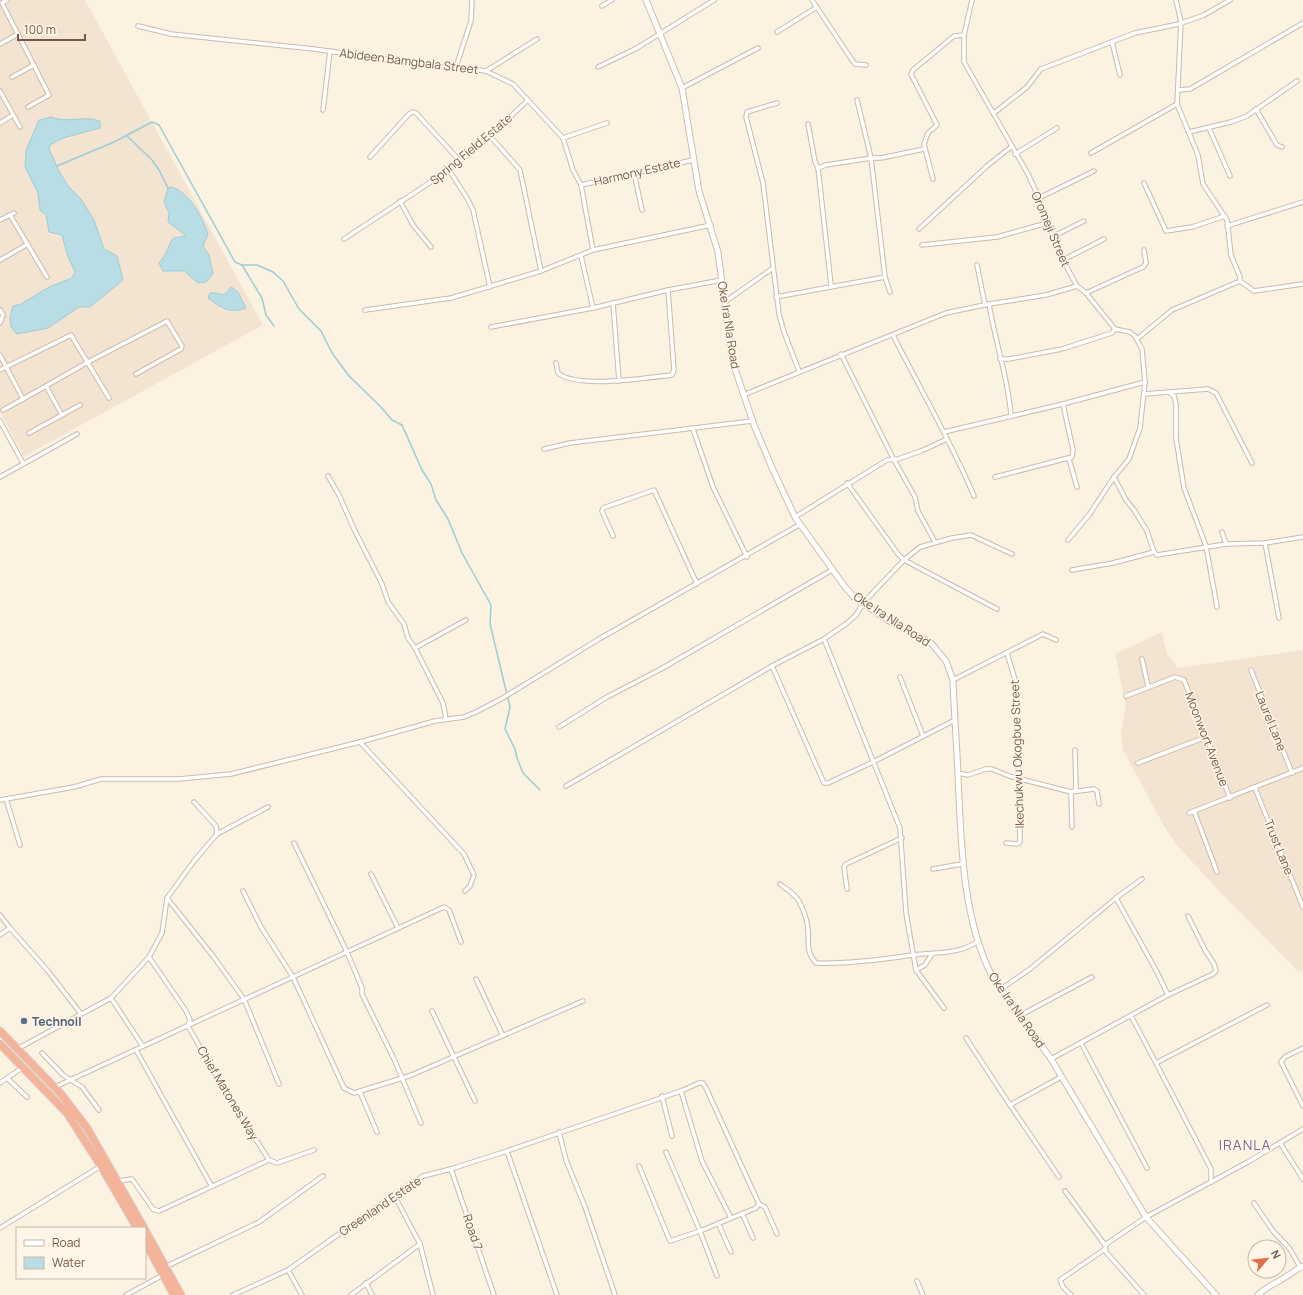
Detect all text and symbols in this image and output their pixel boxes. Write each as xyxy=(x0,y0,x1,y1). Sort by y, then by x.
scale bar xyxy=(18,16,85,42)
text: 100 m xyxy=(24,21,56,38)
street label: Abideen Bamgbala Street xyxy=(338,44,480,78)
street label: Spring Field Estate xyxy=(426,110,516,188)
street label: Harmony Estate xyxy=(592,154,682,190)
street label: Oromeji Street xyxy=(1027,189,1075,270)
street label: Oke Ira Nla Road xyxy=(714,280,744,370)
street label: Oke Ira Nla Road xyxy=(850,588,934,650)
street label: Ikechukwu Okogbue Street xyxy=(1006,679,1028,829)
street label: Laurel Lane xyxy=(1251,688,1291,754)
street label: Moonwort Avenue xyxy=(1181,689,1233,789)
street label: Trust Lane xyxy=(1260,817,1298,877)
street label: Oke Ira Nla Road xyxy=(985,969,1049,1051)
place label: Technoil xyxy=(32,1013,82,1030)
marker: Technoil xyxy=(19,1016,29,1026)
street label: Chief Matones Way xyxy=(193,1043,263,1144)
district label: IRANLA xyxy=(1219,1135,1271,1154)
street label: Greenland Estate xyxy=(335,1172,425,1240)
street label: Road 7 xyxy=(459,1212,487,1252)
legend xyxy=(16,1227,146,1279)
text: Road xyxy=(52,1234,80,1251)
north arrow xyxy=(1247,1239,1287,1279)
text: N xyxy=(1268,1247,1285,1261)
text: Water xyxy=(52,1254,86,1271)

